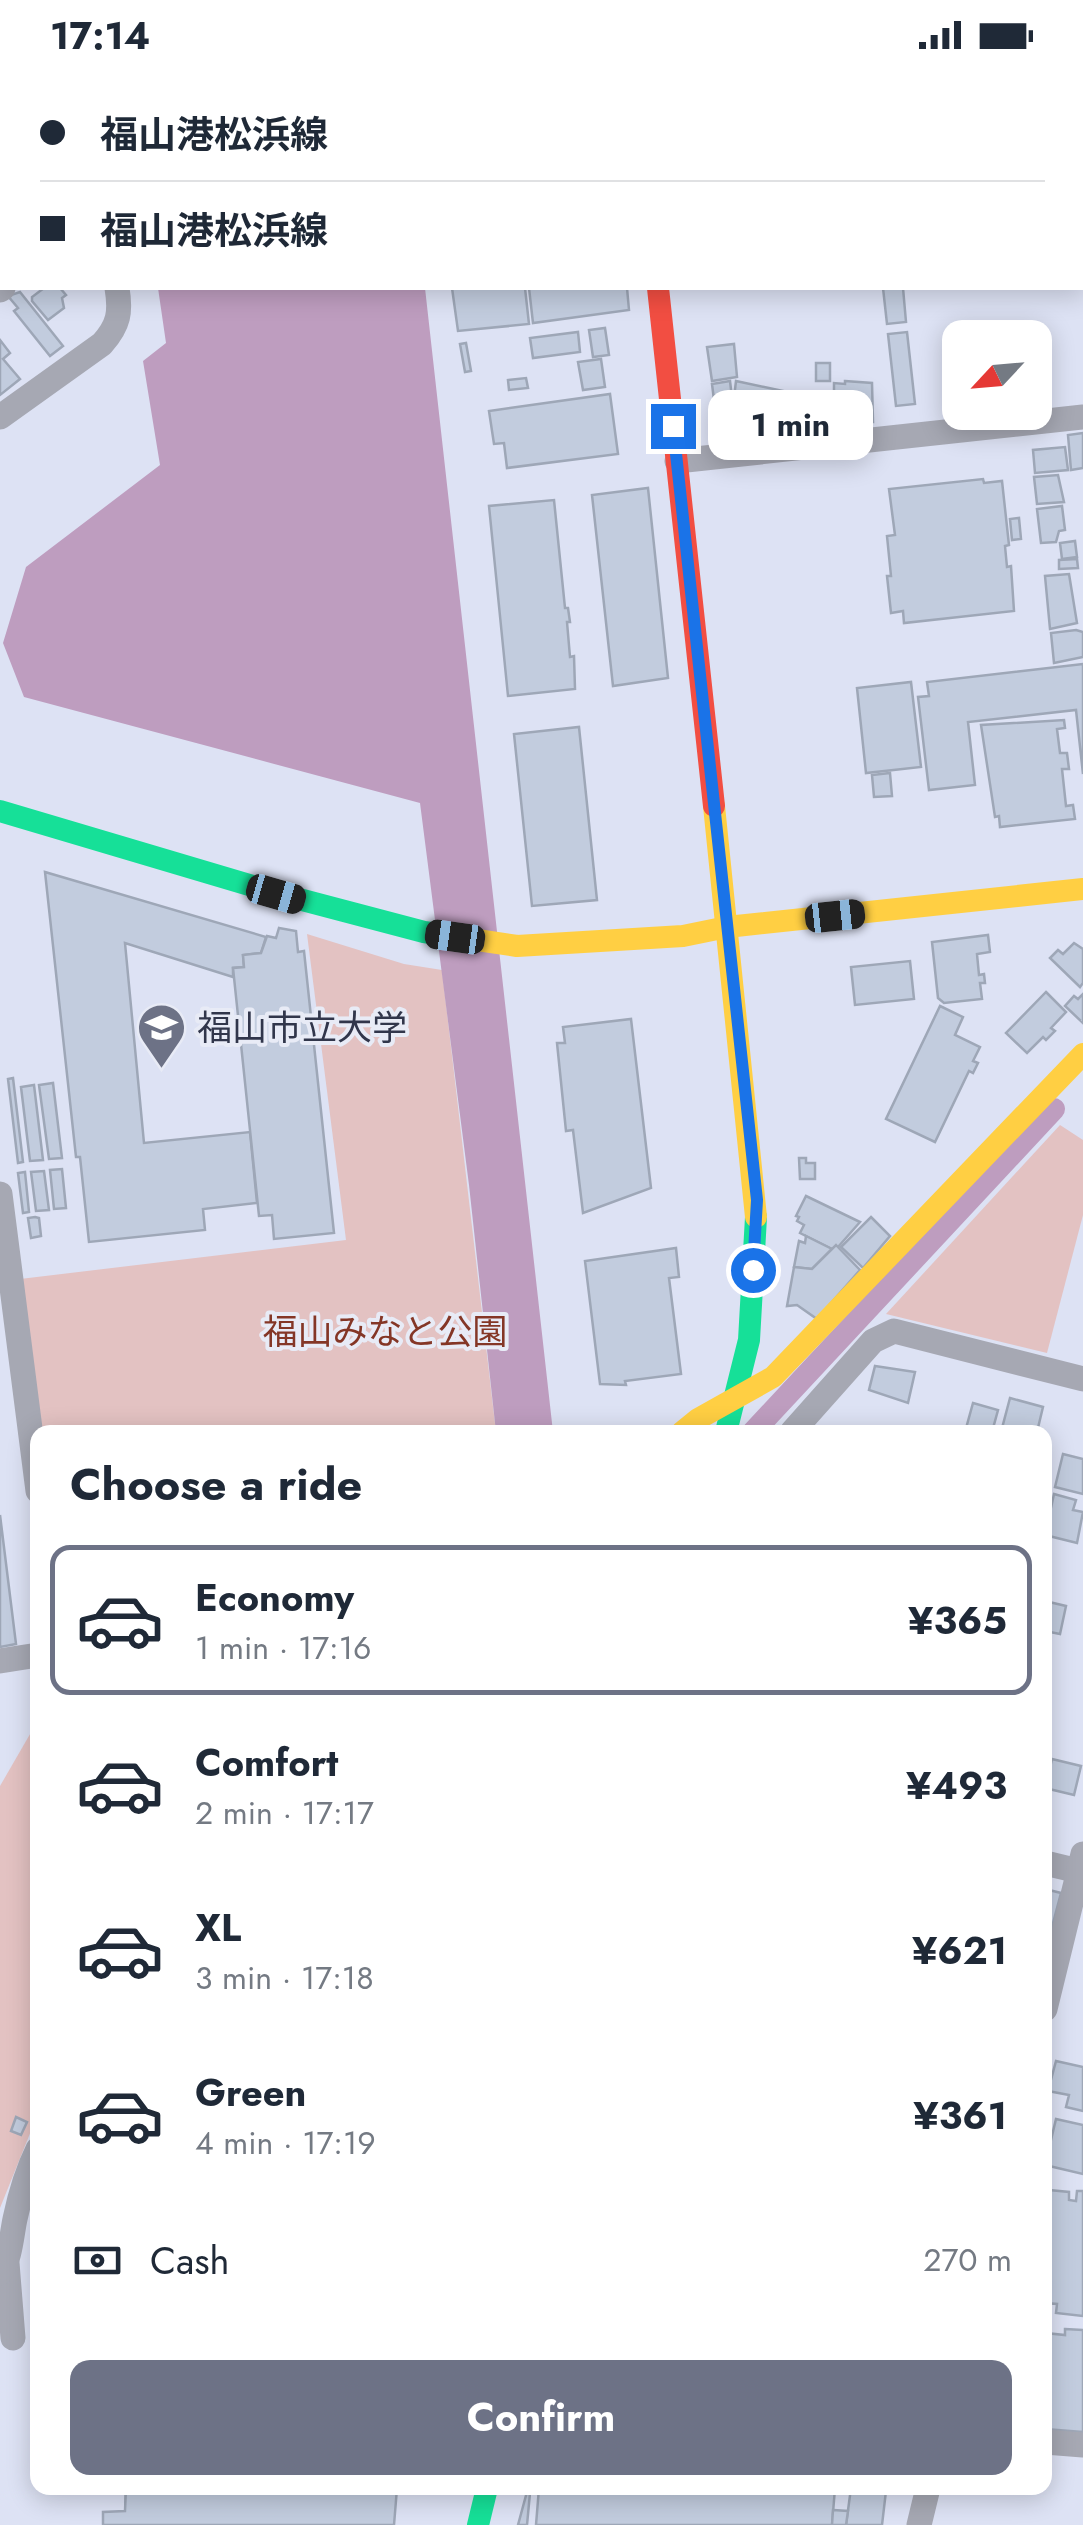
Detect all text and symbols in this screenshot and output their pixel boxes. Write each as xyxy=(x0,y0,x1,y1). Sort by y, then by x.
text: 17:14 xyxy=(50,8,150,63)
text: 福山港松浜線 xyxy=(100,107,328,162)
text: 福山港松浜線 xyxy=(100,203,328,258)
north arrow xyxy=(942,320,1052,430)
map controls xyxy=(942,320,1052,430)
callout: 1 min xyxy=(708,391,873,461)
text: 1 min xyxy=(751,402,830,448)
route end xyxy=(651,404,696,449)
car xyxy=(243,871,309,917)
car xyxy=(804,898,866,934)
car xyxy=(423,918,487,956)
school or university icon: 福山市立大学 xyxy=(136,1002,188,1070)
place label: 福山市立大学 xyxy=(197,1003,407,1053)
route start xyxy=(731,1248,776,1293)
park label: 福山みなと公園 xyxy=(262,1307,508,1357)
text: Choose a ride xyxy=(70,1452,362,1517)
text: Economy xyxy=(195,1570,354,1625)
icon: car xyxy=(75,1575,165,1665)
text: ¥365 xyxy=(908,1593,1007,1648)
text: 1 min · 17:16 xyxy=(195,1625,372,1671)
text: Comfort xyxy=(195,1735,338,1790)
icon: car xyxy=(75,1740,165,1830)
text: ¥493 xyxy=(906,1758,1007,1813)
text: 2 min · 17:17 xyxy=(195,1790,374,1836)
text: XL xyxy=(195,1900,241,1955)
icon: car xyxy=(75,1905,165,1995)
text: ¥621 xyxy=(912,1923,1007,1978)
text: 3 min · 17:18 xyxy=(195,1955,374,2001)
text: Green xyxy=(195,2065,306,2120)
icon: car xyxy=(75,2070,165,2160)
text: ¥361 xyxy=(913,2088,1007,2143)
text: 4 min · 17:19 xyxy=(195,2120,376,2166)
icon: cash xyxy=(70,2233,125,2288)
text: Cash xyxy=(150,2233,230,2288)
text: 270 m xyxy=(923,2237,1012,2283)
button: Confirm xyxy=(70,2360,1012,2475)

